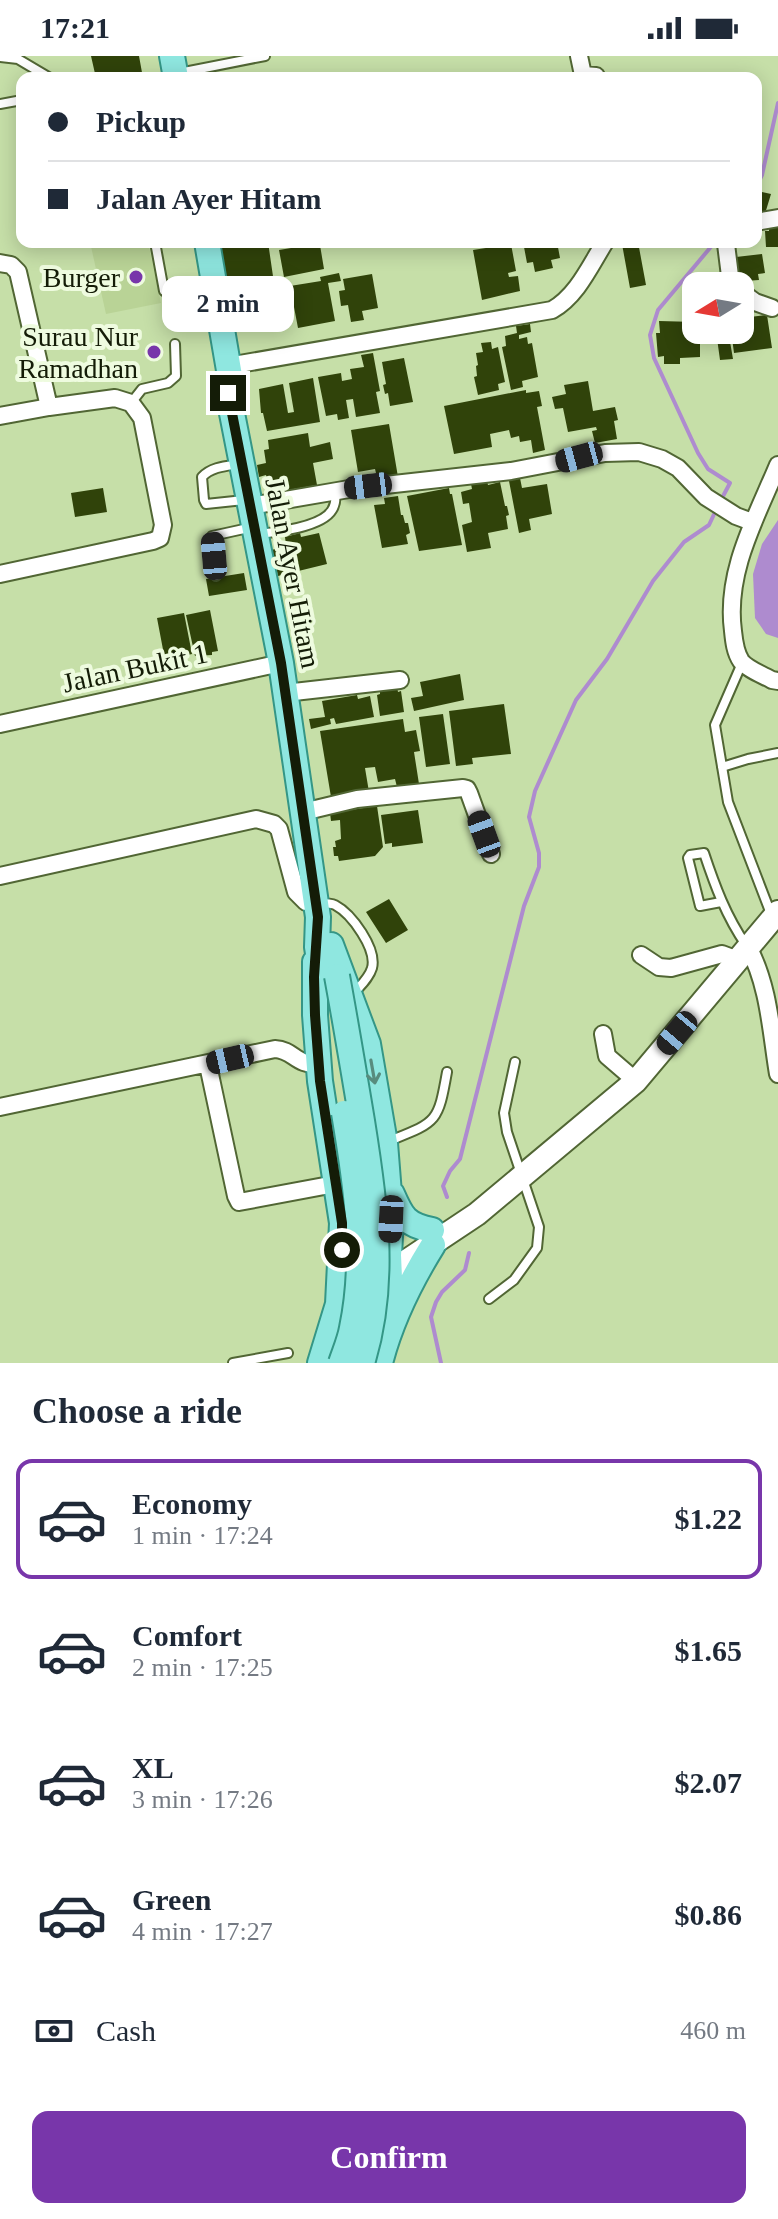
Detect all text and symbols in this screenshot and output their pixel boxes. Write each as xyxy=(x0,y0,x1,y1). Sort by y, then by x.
text: 17:21 xyxy=(40,11,110,44)
text: Pickup xyxy=(96,105,186,138)
text: Jalan Ayer Hitam xyxy=(96,182,322,215)
place label: Burger xyxy=(43,262,121,293)
marker: Burger xyxy=(127,268,145,286)
north arrow xyxy=(682,272,754,344)
map controls xyxy=(682,272,754,344)
callout: 2 min xyxy=(162,277,294,333)
text: 2 min xyxy=(197,289,259,318)
place label: Surau Nur Ramadhan xyxy=(18,321,139,384)
marker: Surau Nur Ramadhan xyxy=(145,343,163,361)
route end xyxy=(210,375,246,411)
car xyxy=(553,439,605,475)
car xyxy=(343,471,393,501)
street label: Jalan Ayer Hitam xyxy=(259,475,327,671)
car xyxy=(200,531,228,581)
street label: Jalan Bukit 1 xyxy=(60,637,210,699)
car xyxy=(465,807,503,861)
car xyxy=(652,1007,702,1059)
car xyxy=(204,1042,256,1076)
one-way arrow xyxy=(366,1058,381,1084)
car xyxy=(378,1194,404,1244)
route start xyxy=(324,1232,360,1268)
text: Choose a ride xyxy=(32,1391,242,1431)
icon: car xyxy=(36,1483,108,1555)
text: Economy xyxy=(132,1487,252,1520)
text: $1.22 xyxy=(675,1502,742,1535)
text: 1 min · 17:24 xyxy=(132,1521,273,1550)
icon: car xyxy=(36,1615,108,1687)
text: Comfort xyxy=(132,1619,242,1652)
text: $1.65 xyxy=(675,1634,742,1667)
text: 2 min · 17:25 xyxy=(132,1653,273,1682)
icon: car xyxy=(36,1747,108,1819)
text: XL xyxy=(132,1751,174,1784)
text: $2.07 xyxy=(675,1766,742,1799)
text: 3 min · 17:26 xyxy=(132,1785,273,1814)
icon: car xyxy=(36,1879,108,1951)
text: Green xyxy=(132,1883,211,1916)
text: $0.86 xyxy=(675,1898,742,1931)
text: 4 min · 17:27 xyxy=(132,1917,273,1946)
icon: cash xyxy=(32,2009,76,2053)
text: Cash xyxy=(96,2014,156,2047)
text: 460 m xyxy=(680,2016,746,2045)
button: Confirm xyxy=(32,2111,746,2203)

